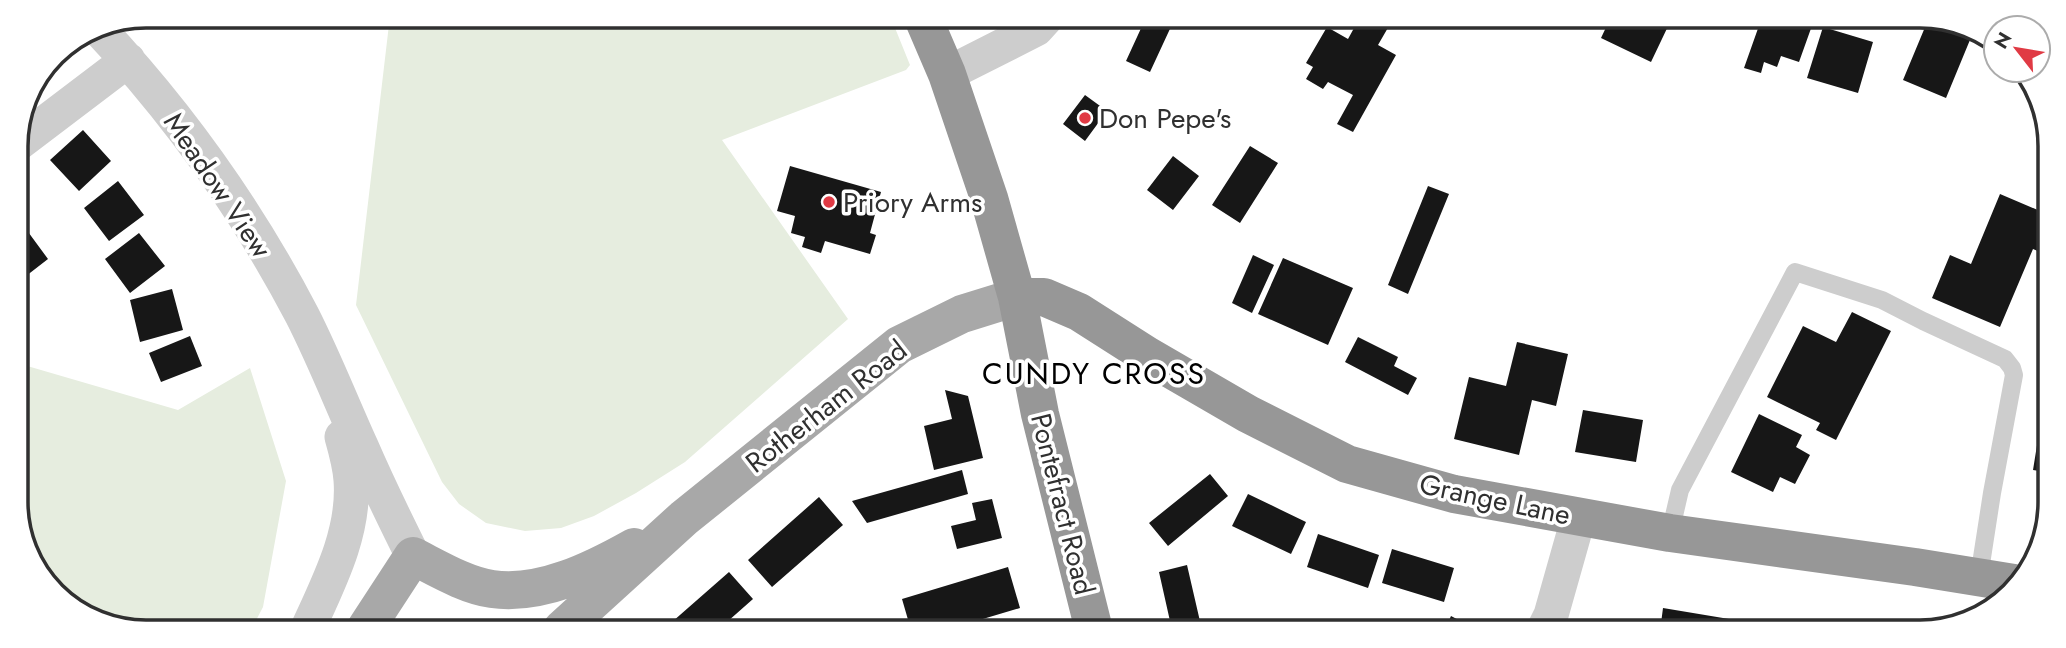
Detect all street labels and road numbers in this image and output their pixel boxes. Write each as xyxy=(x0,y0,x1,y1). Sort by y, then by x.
street label: Meadow View xyxy=(154,104,281,266)
street label: Rotherham Road xyxy=(737,330,916,483)
street label: Pontefract Road xyxy=(1020,409,1105,599)
street label: Grange Lane xyxy=(1416,463,1574,535)

